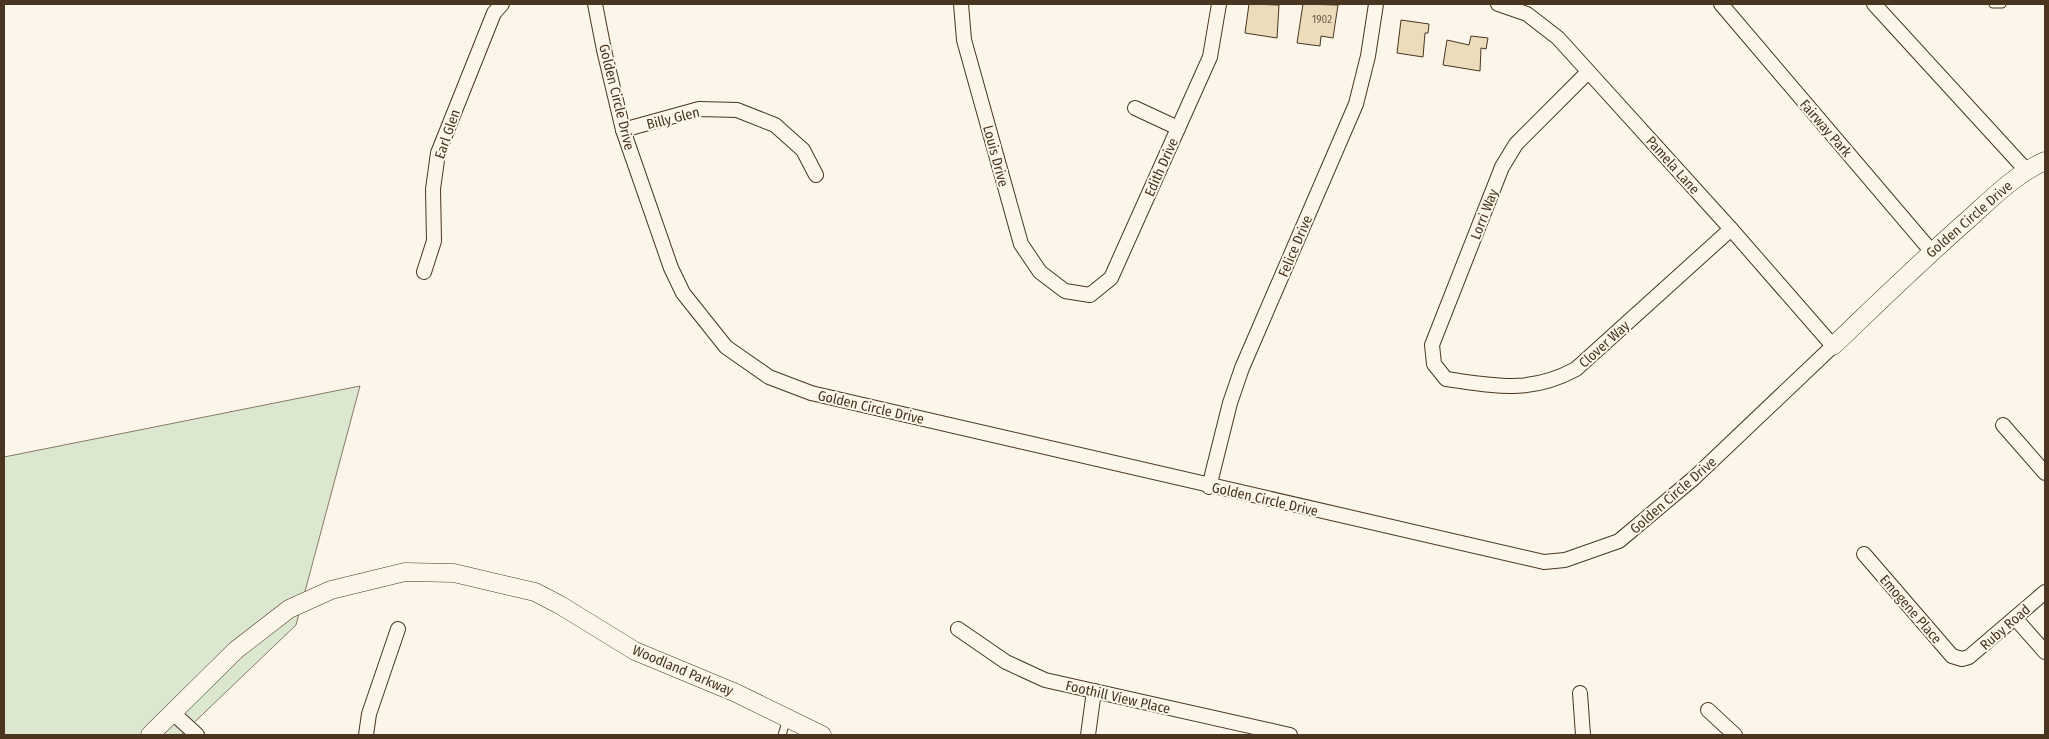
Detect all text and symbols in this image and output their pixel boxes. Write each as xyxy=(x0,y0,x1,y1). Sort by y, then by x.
house number: 1902 xyxy=(1312,13,1332,26)
street label: Golden Circle Drive xyxy=(595,42,638,152)
street label: Fairway Park xyxy=(1796,96,1856,161)
street label: Billy Glen xyxy=(645,104,701,133)
street label: Earl Glen xyxy=(431,107,464,161)
street label: Louis Drive xyxy=(979,123,1012,189)
street label: Pamela Lane xyxy=(1642,133,1703,198)
street label: Edith Drive xyxy=(1141,135,1182,199)
street label: Golden Circle Drive xyxy=(1923,177,2016,261)
street label: Lorri Way xyxy=(1467,186,1502,242)
street label: Felice Drive xyxy=(1275,213,1316,280)
street label: Clover Way xyxy=(1576,317,1634,371)
street label: Golden Circle Drive xyxy=(816,387,926,428)
street label: Golden Circle Drive xyxy=(1627,453,1720,537)
street label: Golden Circle Drive xyxy=(1210,479,1320,520)
street label: Emogene Place xyxy=(1876,571,1945,647)
street label: Ruby Road xyxy=(1977,601,2034,654)
street label: Woodland Parkway xyxy=(630,642,737,700)
street label: Foothill View Place xyxy=(1064,677,1172,718)

